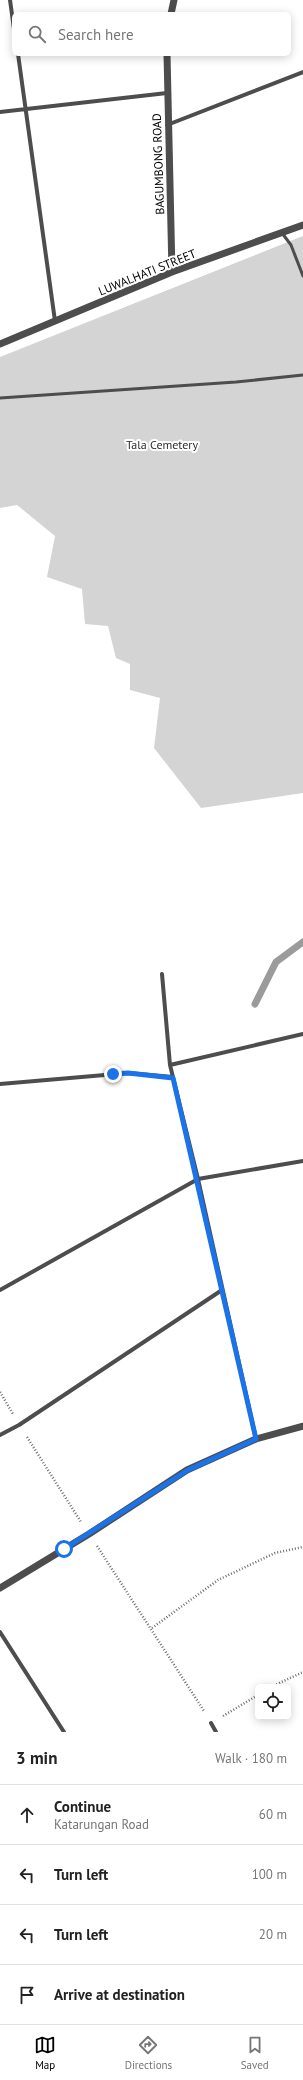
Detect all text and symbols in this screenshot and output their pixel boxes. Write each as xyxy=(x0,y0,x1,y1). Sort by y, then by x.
search box xyxy=(12,12,291,56)
icon: search xyxy=(26,23,48,45)
text: Search here xyxy=(58,25,134,44)
street label: BAGUMBONG ROAD xyxy=(149,113,167,215)
street label: LUWALHATI STREET xyxy=(96,245,198,298)
park label: Tala Cemetery xyxy=(126,437,198,452)
route end xyxy=(104,1065,122,1083)
route start xyxy=(55,1540,73,1558)
map controls xyxy=(255,1684,291,1720)
button: locate xyxy=(255,1684,291,1720)
text: 3 min xyxy=(16,1747,57,1769)
text: Walk · 180 m xyxy=(215,1750,287,1767)
text: Continue xyxy=(54,1797,111,1816)
icon: ahead xyxy=(16,1804,38,1826)
text: 60 m xyxy=(259,1806,287,1823)
text: Katarungan Road xyxy=(54,1816,149,1833)
icon: left xyxy=(16,1864,38,1886)
text: Turn left xyxy=(54,1865,108,1884)
text: 100 m xyxy=(252,1866,287,1883)
icon: left xyxy=(16,1924,38,1946)
text: Turn left xyxy=(54,1925,108,1944)
text: 20 m xyxy=(259,1926,287,1943)
icon: arrive xyxy=(16,1984,38,2006)
text: Arrive at destination xyxy=(54,1985,185,2004)
tab: Map xyxy=(34,2034,56,2072)
tab: Directions xyxy=(125,2034,172,2072)
tab: Saved xyxy=(241,2034,269,2072)

